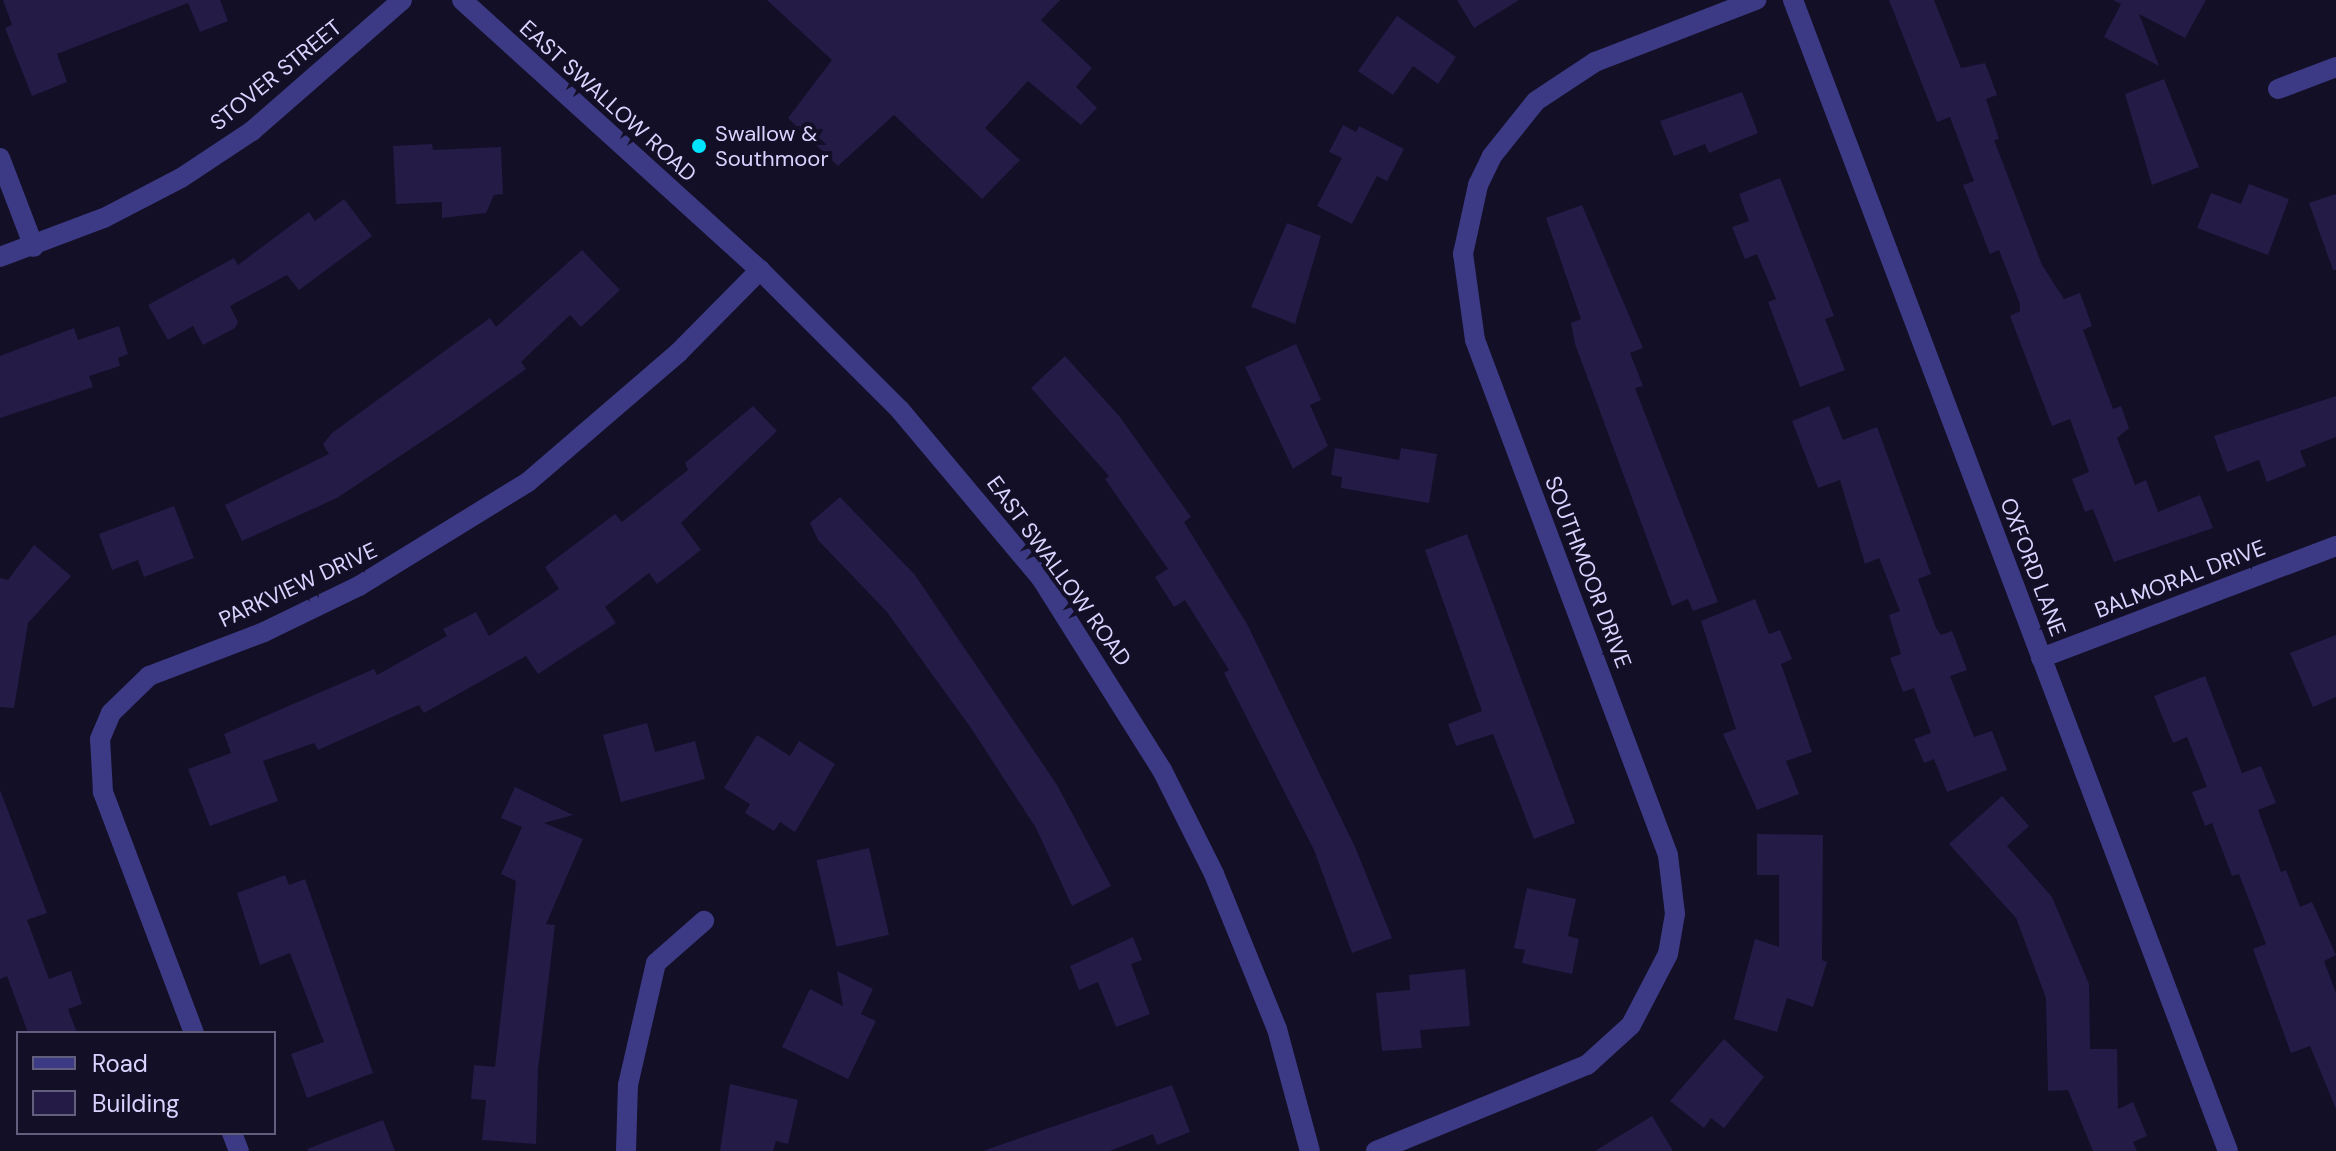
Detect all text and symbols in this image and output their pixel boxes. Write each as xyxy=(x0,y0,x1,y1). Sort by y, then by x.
street label: STOVER STREET xyxy=(205,14,347,136)
street label: EAST SWALLOW ROAD xyxy=(514,15,702,187)
place label: Swallow & Southmoor xyxy=(715,120,829,172)
marker: Swallow & Southmoor xyxy=(690,137,708,155)
street label: EAST SWALLOW ROAD xyxy=(981,471,1137,671)
street label: SOUTHMOOR DRIVE xyxy=(1539,472,1637,672)
street label: OXFORD LANE xyxy=(1995,494,2071,640)
street label: BALMORAL DRIVE xyxy=(2091,534,2269,624)
street label: PARKVIEW DRIVE xyxy=(215,537,381,633)
legend xyxy=(16,1031,276,1135)
text: Road xyxy=(92,1048,148,1079)
text: Building xyxy=(92,1088,179,1119)

